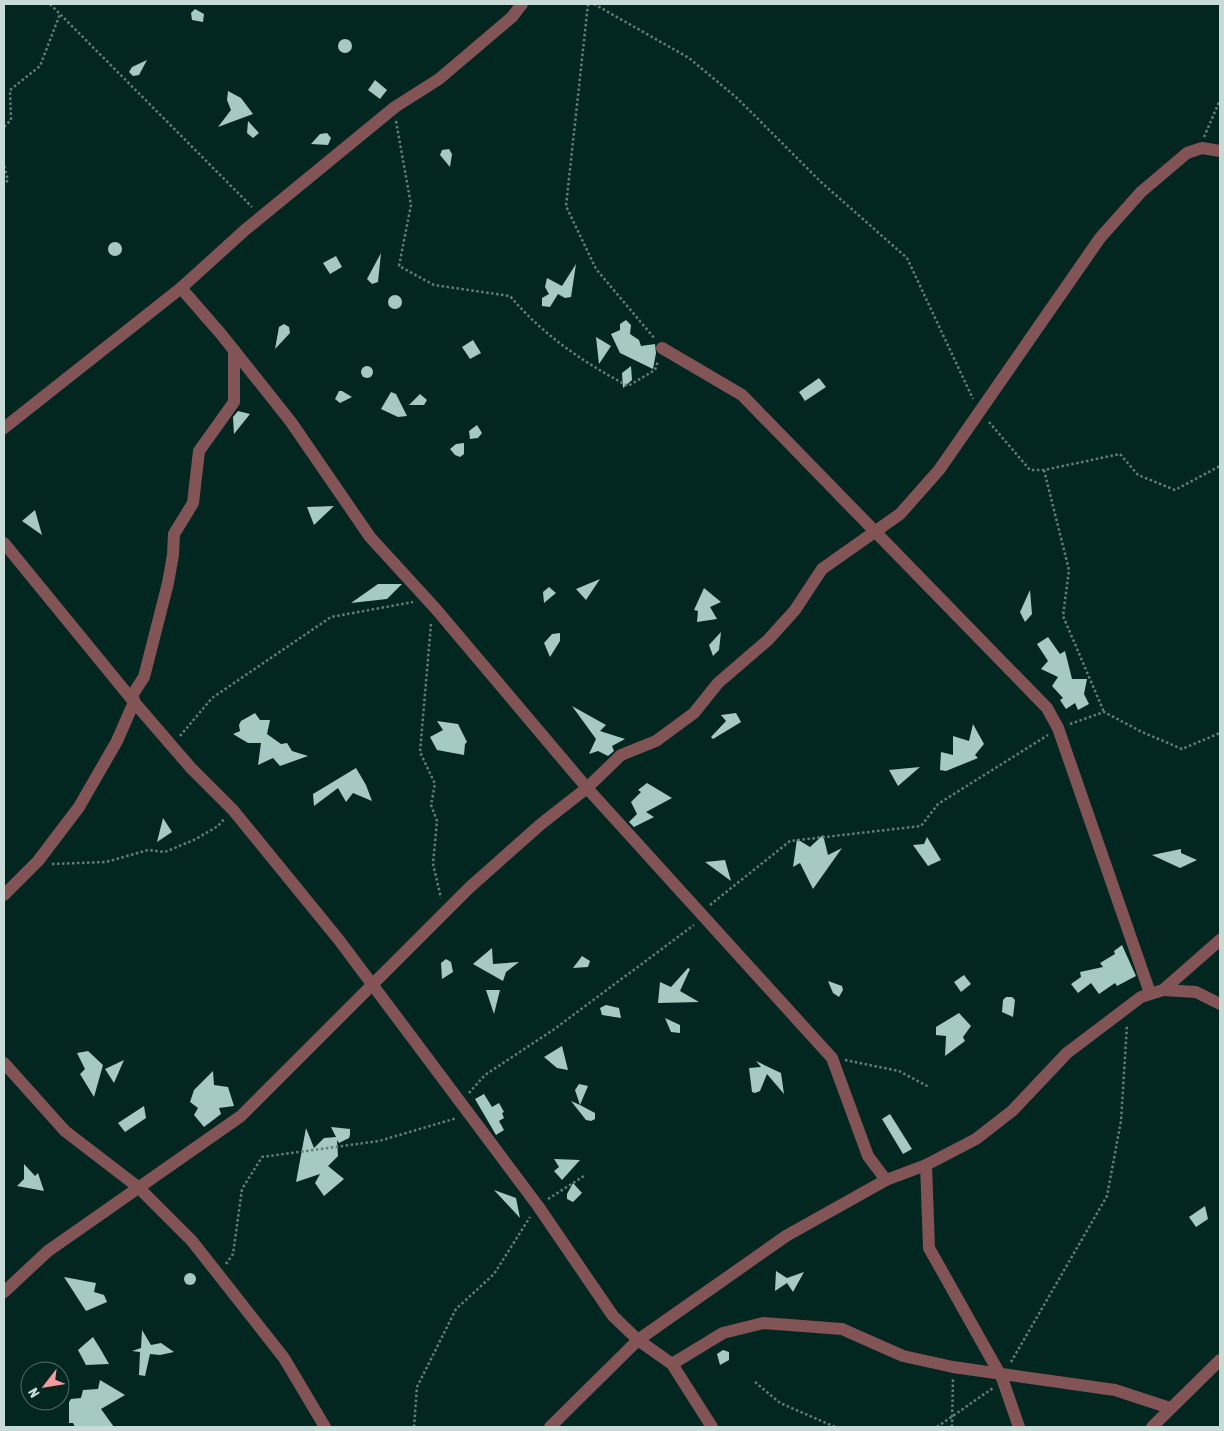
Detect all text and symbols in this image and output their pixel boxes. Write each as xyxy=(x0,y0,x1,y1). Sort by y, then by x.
north arrow xyxy=(20,1361,70,1411)
text: N xyxy=(25,1385,43,1400)

